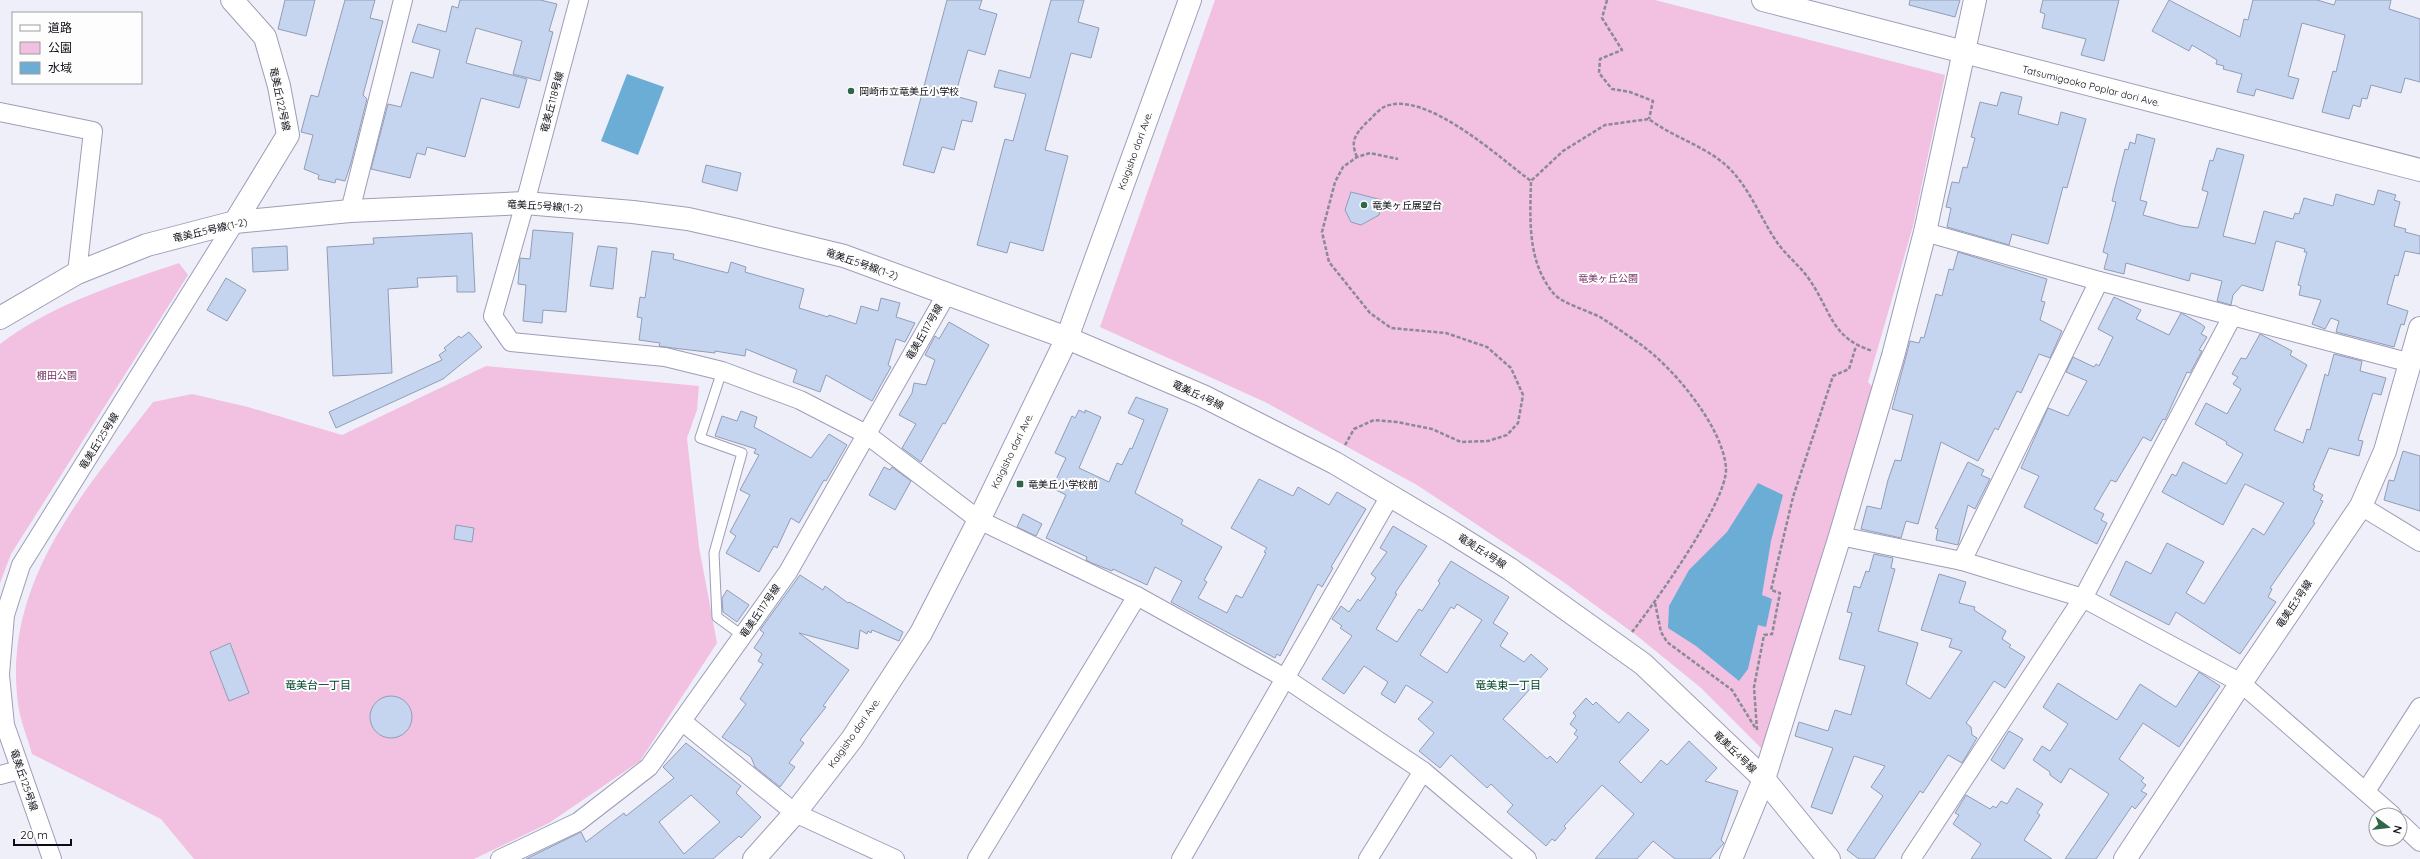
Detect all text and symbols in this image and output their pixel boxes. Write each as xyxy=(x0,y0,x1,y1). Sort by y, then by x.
legend xyxy=(12,12,142,84)
text: 道路 xyxy=(48,20,72,35)
text: 公園 xyxy=(48,40,72,55)
text: 水域 xyxy=(48,60,72,75)
street label: Tatsumigaoka Poplar dori Ave. xyxy=(2021,63,2161,109)
street label: 竜美丘122号線 xyxy=(267,66,293,132)
street label: 竜美丘118号線 xyxy=(538,70,566,134)
place label: 岡崎市立竜美丘小学校 xyxy=(859,85,959,98)
marker: 岡崎市立竜美丘小学校 xyxy=(846,86,856,96)
street label: Kaigisho dori Ave. xyxy=(1115,110,1155,192)
street label: 竜美丘5号線(1-2) xyxy=(507,198,584,214)
place label: 竜美ヶ丘展望台 xyxy=(1372,199,1442,212)
marker: 竜美ヶ丘展望台 xyxy=(1359,200,1369,210)
street label: 竜美丘5号線(1-2) xyxy=(171,215,249,245)
street label: 竜美丘5号線(1-2) xyxy=(824,245,900,283)
park label: 竜美ヶ丘公園 xyxy=(1578,272,1638,285)
street label: 竜美丘117号線 xyxy=(903,302,945,362)
park label: 棚田公園 xyxy=(37,369,77,382)
street label: 竜美丘4号線 xyxy=(1170,377,1226,413)
street label: 竜美丘125号線 xyxy=(76,410,122,472)
street label: Kaigisho dori Ave. xyxy=(988,411,1036,491)
place label: 竜美丘小学校前 xyxy=(1028,478,1098,491)
marker: 竜美丘小学校前 xyxy=(1015,479,1025,489)
street label: 竜美丘4号線 xyxy=(1455,530,1509,572)
street label: 竜美丘3号線 xyxy=(2273,577,2315,631)
street label: 竜美丘117号線 xyxy=(737,582,783,640)
district label: 竜美台一丁目 xyxy=(285,678,351,692)
district label: 竜美東一丁目 xyxy=(1475,678,1541,692)
street label: Kaigisho dori Ave. xyxy=(825,695,883,770)
street label: 竜美丘4号線 xyxy=(1711,728,1759,776)
street label: 竜美丘125号線 xyxy=(7,747,41,813)
north arrow xyxy=(2368,807,2408,847)
scale bar xyxy=(14,821,71,847)
text: N xyxy=(2390,824,2405,835)
text: 20 m xyxy=(20,827,48,842)

